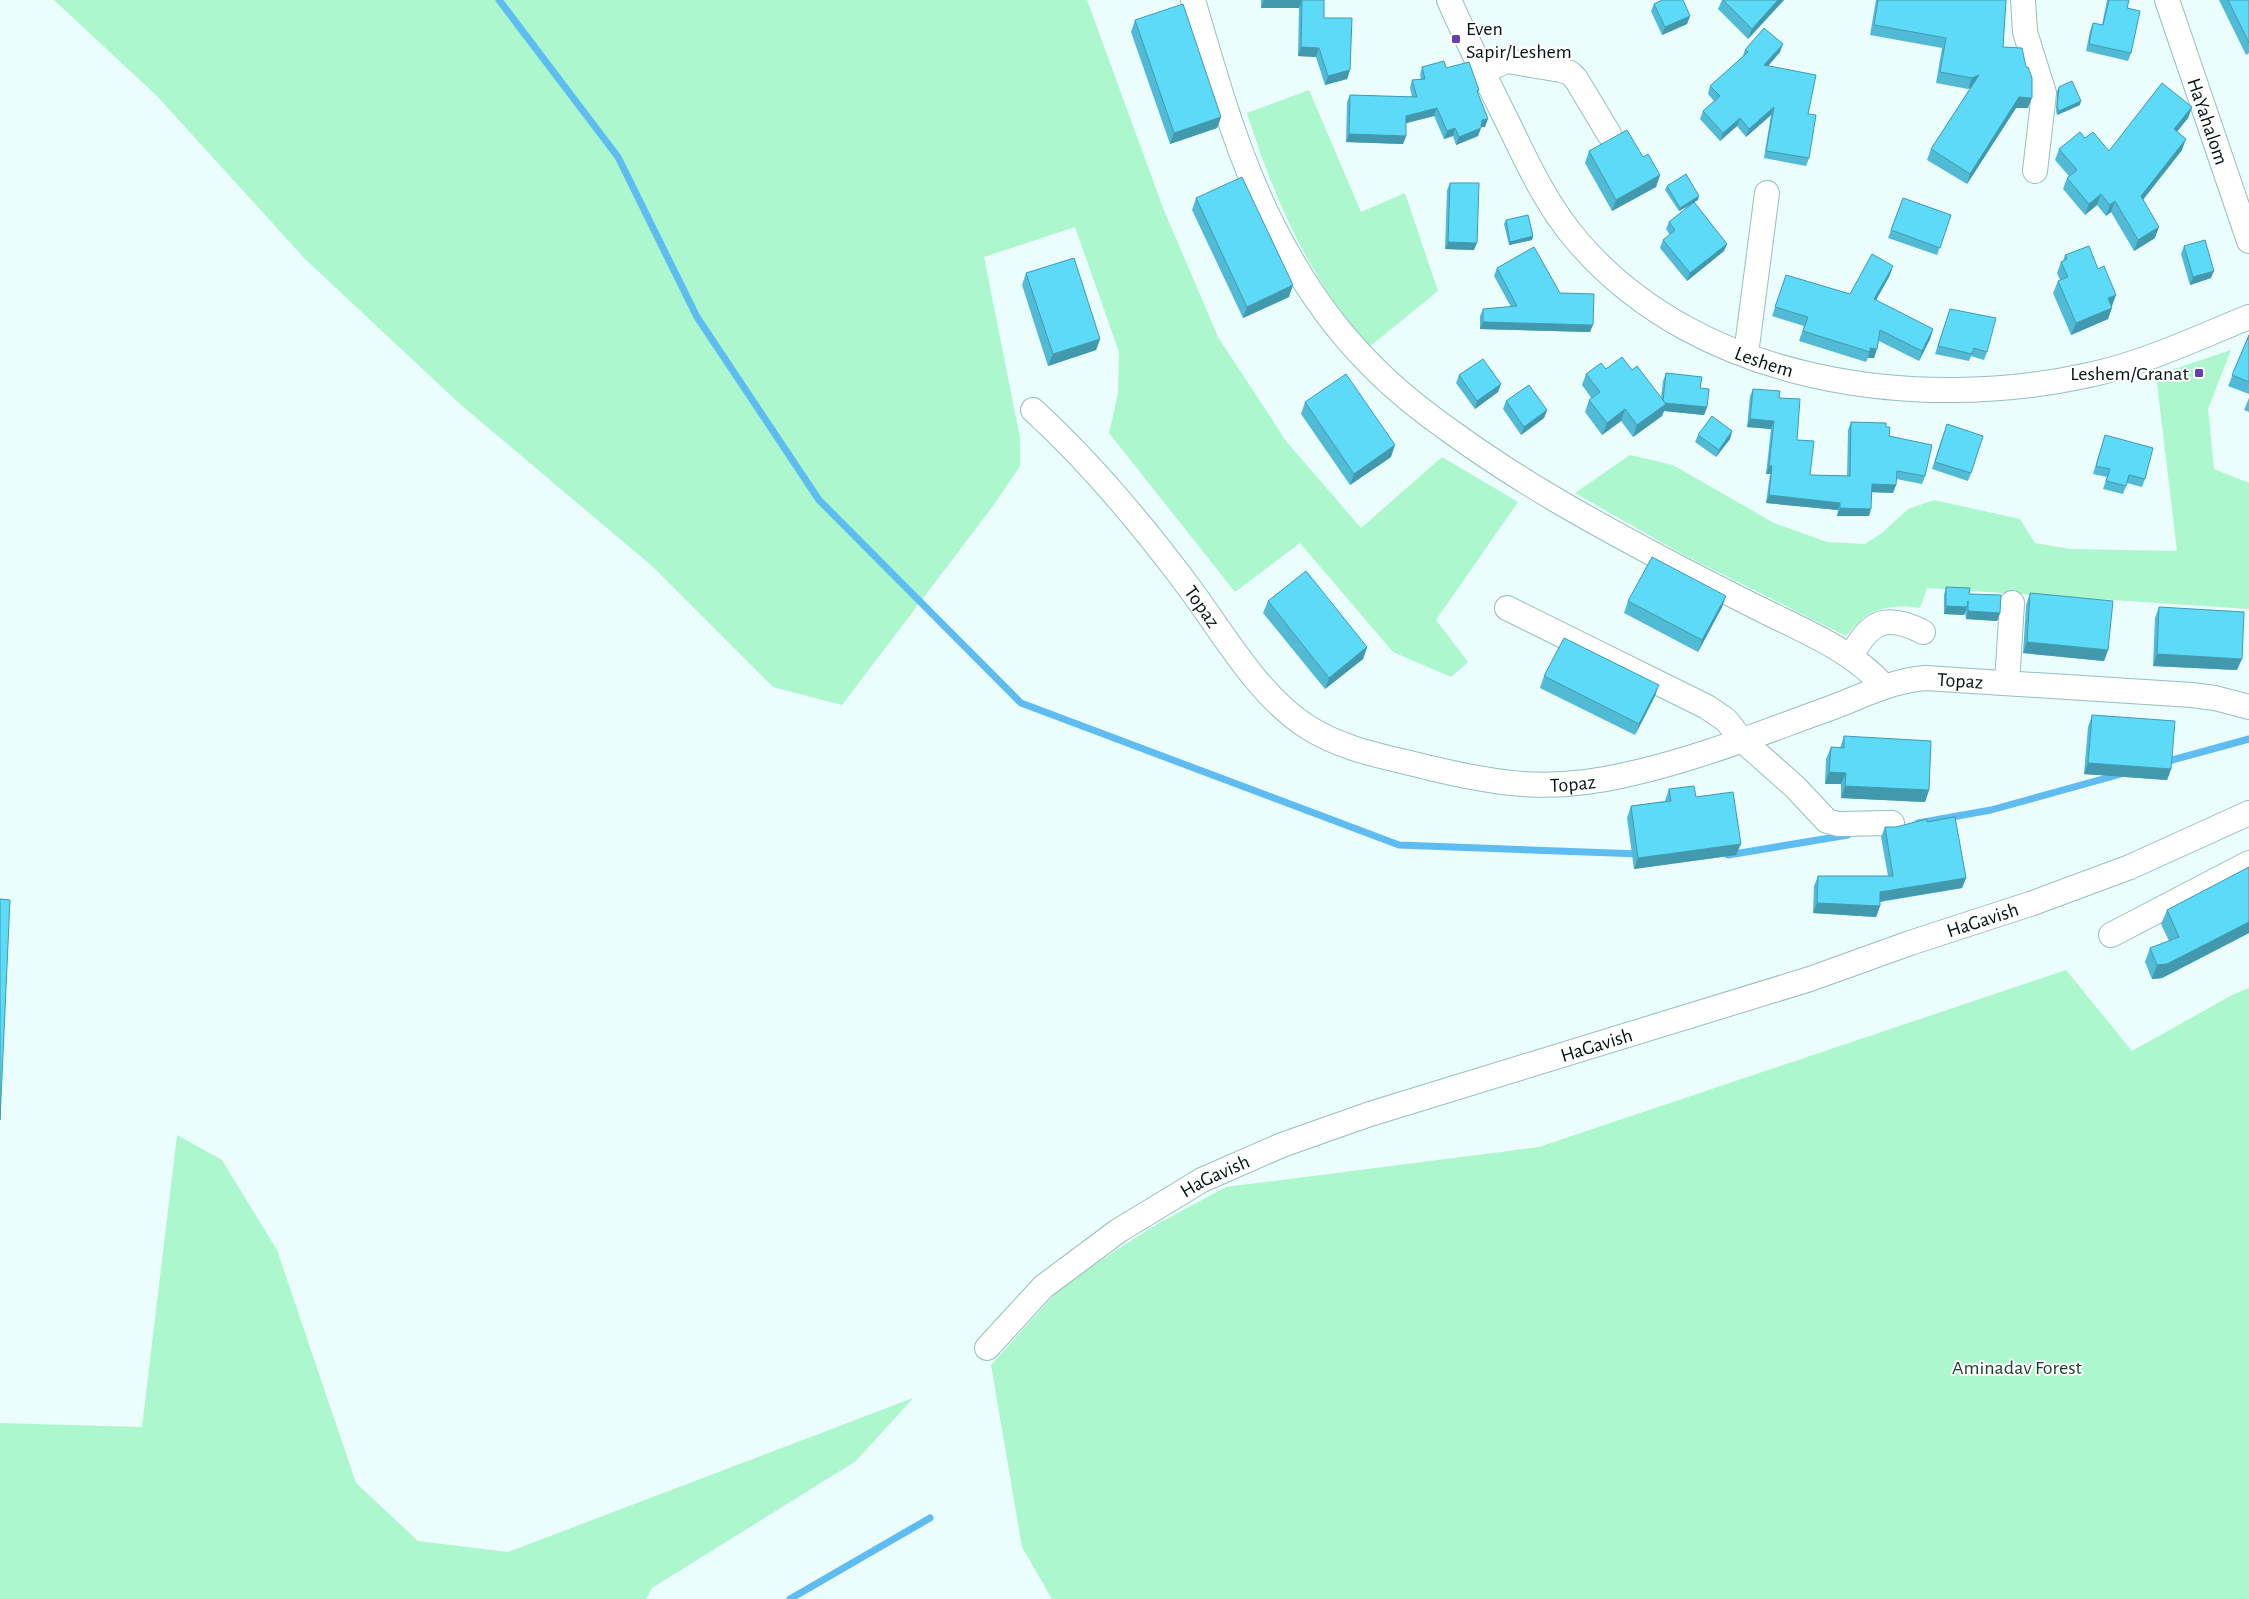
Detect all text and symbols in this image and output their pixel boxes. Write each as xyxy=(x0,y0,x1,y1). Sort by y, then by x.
place label: Even Sapir/Leshem xyxy=(1466,19,1572,62)
marker: Even Sapir/Leshem xyxy=(1450,33,1462,45)
street label: HaYahalom xyxy=(2183,76,2231,167)
street label: Leshem xyxy=(1732,343,1795,381)
place label: Leshem/Granat xyxy=(2070,364,2190,384)
marker: Leshem/Granat xyxy=(2193,367,2205,379)
street label: Topaz xyxy=(1180,582,1223,632)
street label: Topaz xyxy=(1937,670,1984,693)
street label: Topaz xyxy=(1550,772,1597,796)
street label: HaGavish xyxy=(1944,899,2021,941)
street label: HaGavish xyxy=(1558,1025,1635,1066)
street label: HaGavish xyxy=(1177,1152,1253,1202)
park label: Aminadav Forest xyxy=(1952,1358,2083,1378)

